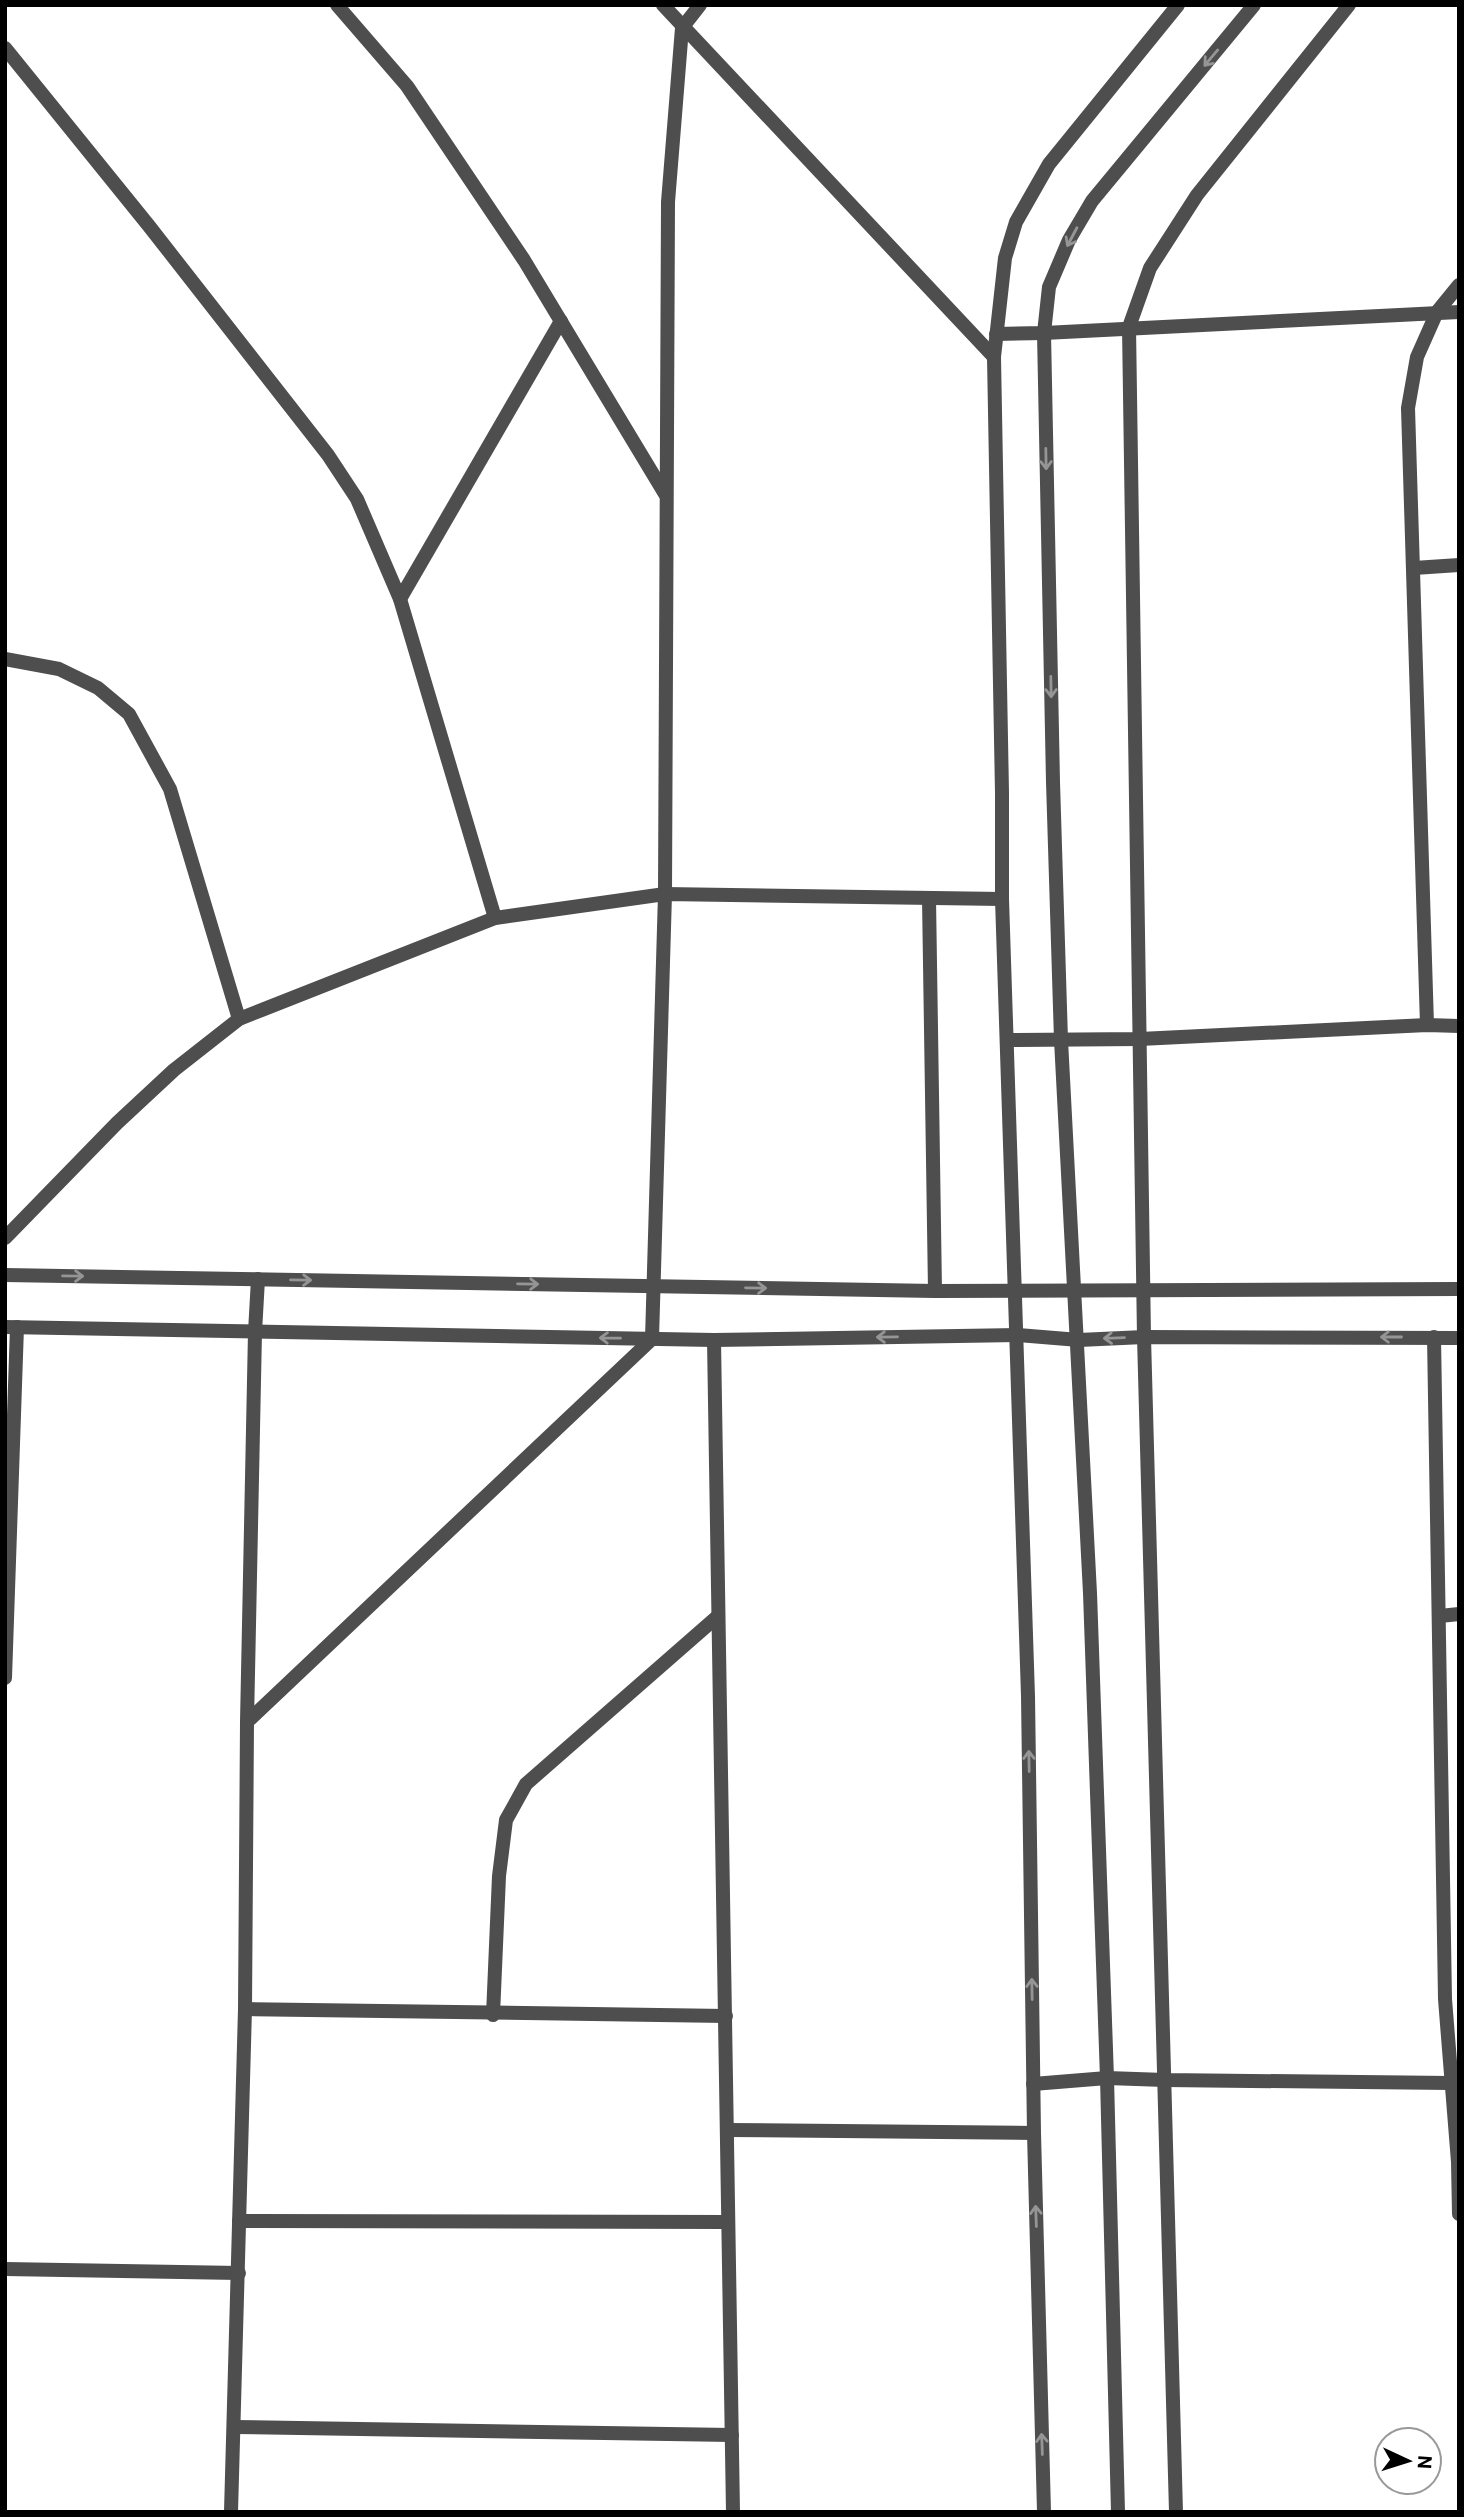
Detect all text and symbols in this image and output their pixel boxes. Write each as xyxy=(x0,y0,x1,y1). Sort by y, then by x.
one-way arrow xyxy=(1203,48,1219,66)
one-way arrow xyxy=(1064,226,1078,247)
one-way arrow xyxy=(1040,447,1053,470)
one-way arrow xyxy=(1044,675,1058,698)
one-way arrow xyxy=(62,1269,85,1283)
one-way arrow xyxy=(289,1273,312,1287)
one-way arrow xyxy=(517,1278,540,1291)
one-way arrow xyxy=(744,1281,767,1295)
one-way arrow xyxy=(875,1330,898,1344)
one-way arrow xyxy=(1379,1330,1402,1344)
one-way arrow xyxy=(599,1332,622,1345)
one-way arrow xyxy=(1103,1332,1126,1345)
one-way arrow xyxy=(1022,1750,1036,1773)
one-way arrow xyxy=(1025,1977,1038,2000)
one-way arrow xyxy=(1029,2205,1042,2228)
north arrow xyxy=(1373,2426,1443,2496)
one-way arrow xyxy=(1035,2432,1049,2455)
text: N xyxy=(1413,2455,1436,2470)

